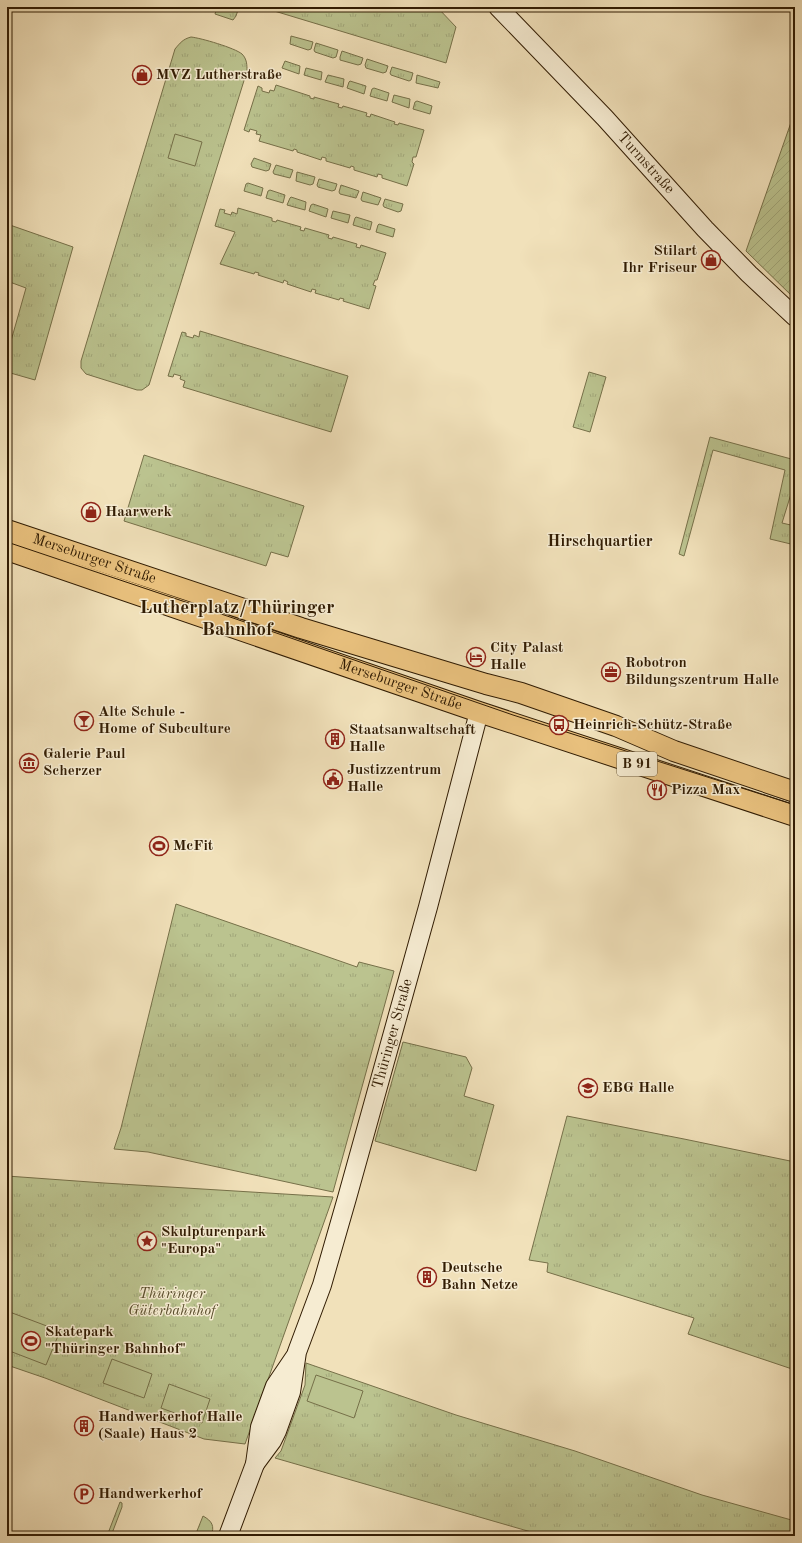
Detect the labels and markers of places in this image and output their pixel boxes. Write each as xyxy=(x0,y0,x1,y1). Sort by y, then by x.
shop icon: MVZ Lutherstraße xyxy=(131,64,153,86)
place label: MVZ Lutherstraße xyxy=(156,68,282,83)
place label: Stilart Ihr Friseur xyxy=(622,244,698,276)
shop icon: Stilart Ihr Friseur xyxy=(700,249,722,271)
shop icon: Haarwerk xyxy=(80,501,102,523)
place label: Haarwerk xyxy=(105,505,173,520)
place label: City Palast Halle xyxy=(490,641,564,673)
hotel icon: City Palast Halle xyxy=(465,646,487,668)
place label: Robotron Bildungszentrum Halle xyxy=(625,656,779,688)
office icon: Robotron Bildungszentrum Halle xyxy=(600,661,622,683)
place label: Alte Schule - Home of Subculture xyxy=(98,705,231,737)
bar icon: Alte Schule - Home of Subculture xyxy=(73,710,95,732)
bus stop icon: Heinrich-Schütz-Straße xyxy=(548,714,570,736)
place label: Heinrich-Schütz-Straße xyxy=(573,718,732,733)
place label: Staatsanwaltschaft Halle xyxy=(349,723,476,755)
building icon: Staatsanwaltschaft Halle xyxy=(324,728,346,750)
place label: Galerie Paul Scherzer xyxy=(43,747,126,779)
museum icon: Galerie Paul Scherzer xyxy=(18,752,40,774)
place label: Justizzentrum Halle xyxy=(347,763,441,795)
public building icon: Justizzentrum Halle xyxy=(322,768,344,790)
restaurant icon: Pizza Max xyxy=(646,779,668,801)
place label: Pizza Max xyxy=(671,783,741,798)
sports icon: McFit xyxy=(148,835,170,857)
place label: McFit xyxy=(173,839,214,854)
school or university icon: EBG Halle xyxy=(577,1077,599,1099)
place label: EBG Halle xyxy=(602,1081,674,1096)
place label: Skulpturenpark "Europa" xyxy=(161,1225,267,1257)
place icon: Skulpturenpark "Europa" xyxy=(136,1230,158,1252)
place label: Deutsche Bahn Netze xyxy=(441,1261,518,1293)
building icon: Deutsche Bahn Netze xyxy=(416,1266,438,1288)
place label: Skatepark "Thüringer Bahnhof" xyxy=(45,1325,186,1357)
sports icon: Skatepark "Thüringer Bahnhof" xyxy=(20,1330,42,1352)
place label: Handwerkerhof Halle (Saale) Haus 2 xyxy=(98,1410,242,1442)
building icon: Handwerkerhof Halle (Saale) Haus 2 xyxy=(73,1415,95,1437)
parking icon: Handwerkerhof xyxy=(73,1483,95,1505)
place label: Handwerkerhof xyxy=(98,1487,204,1502)

